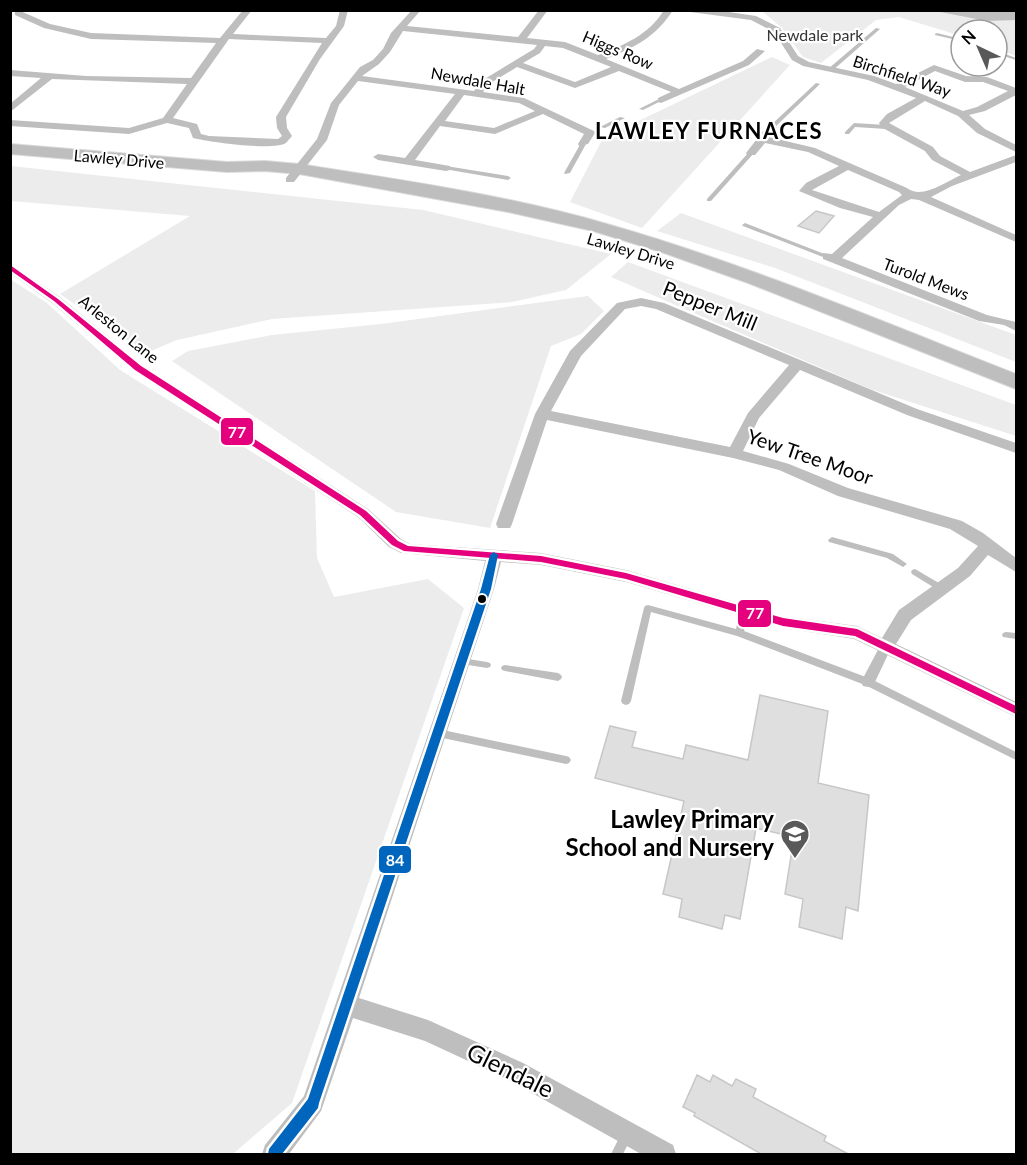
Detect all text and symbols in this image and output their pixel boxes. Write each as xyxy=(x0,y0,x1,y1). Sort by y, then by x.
north arrow xyxy=(949,18,1009,78)
park label: Newdale park xyxy=(767,25,864,44)
street label: Higgs Row xyxy=(580,26,657,73)
text: N xyxy=(957,26,979,48)
street label: Birchfield Way xyxy=(851,51,954,101)
street label: Newdale Halt xyxy=(429,63,527,98)
district label: LAWLEY FURNACES xyxy=(595,117,823,144)
street label: Lawley Drive xyxy=(73,145,165,172)
street label: Lawley Drive xyxy=(585,228,677,273)
street label: Turold Mews xyxy=(881,253,972,304)
street label: Pepper Mill xyxy=(660,275,761,335)
street label: Arleston Lane xyxy=(76,291,163,367)
line badge: 77 xyxy=(220,417,254,446)
text: 77 xyxy=(228,422,246,441)
street label: Yew Tree Moor xyxy=(744,423,877,489)
unlabelled marker xyxy=(476,593,488,605)
line badge: 77 xyxy=(737,599,772,628)
text: 77 xyxy=(746,603,764,622)
place label: Lawley Primary School and Nursery xyxy=(566,804,774,861)
school or university icon: Lawley Primary School and Nursery xyxy=(779,818,811,860)
line badge: 84 xyxy=(378,845,412,874)
text: 84 xyxy=(386,850,404,869)
street label: Glendale xyxy=(463,1036,559,1103)

